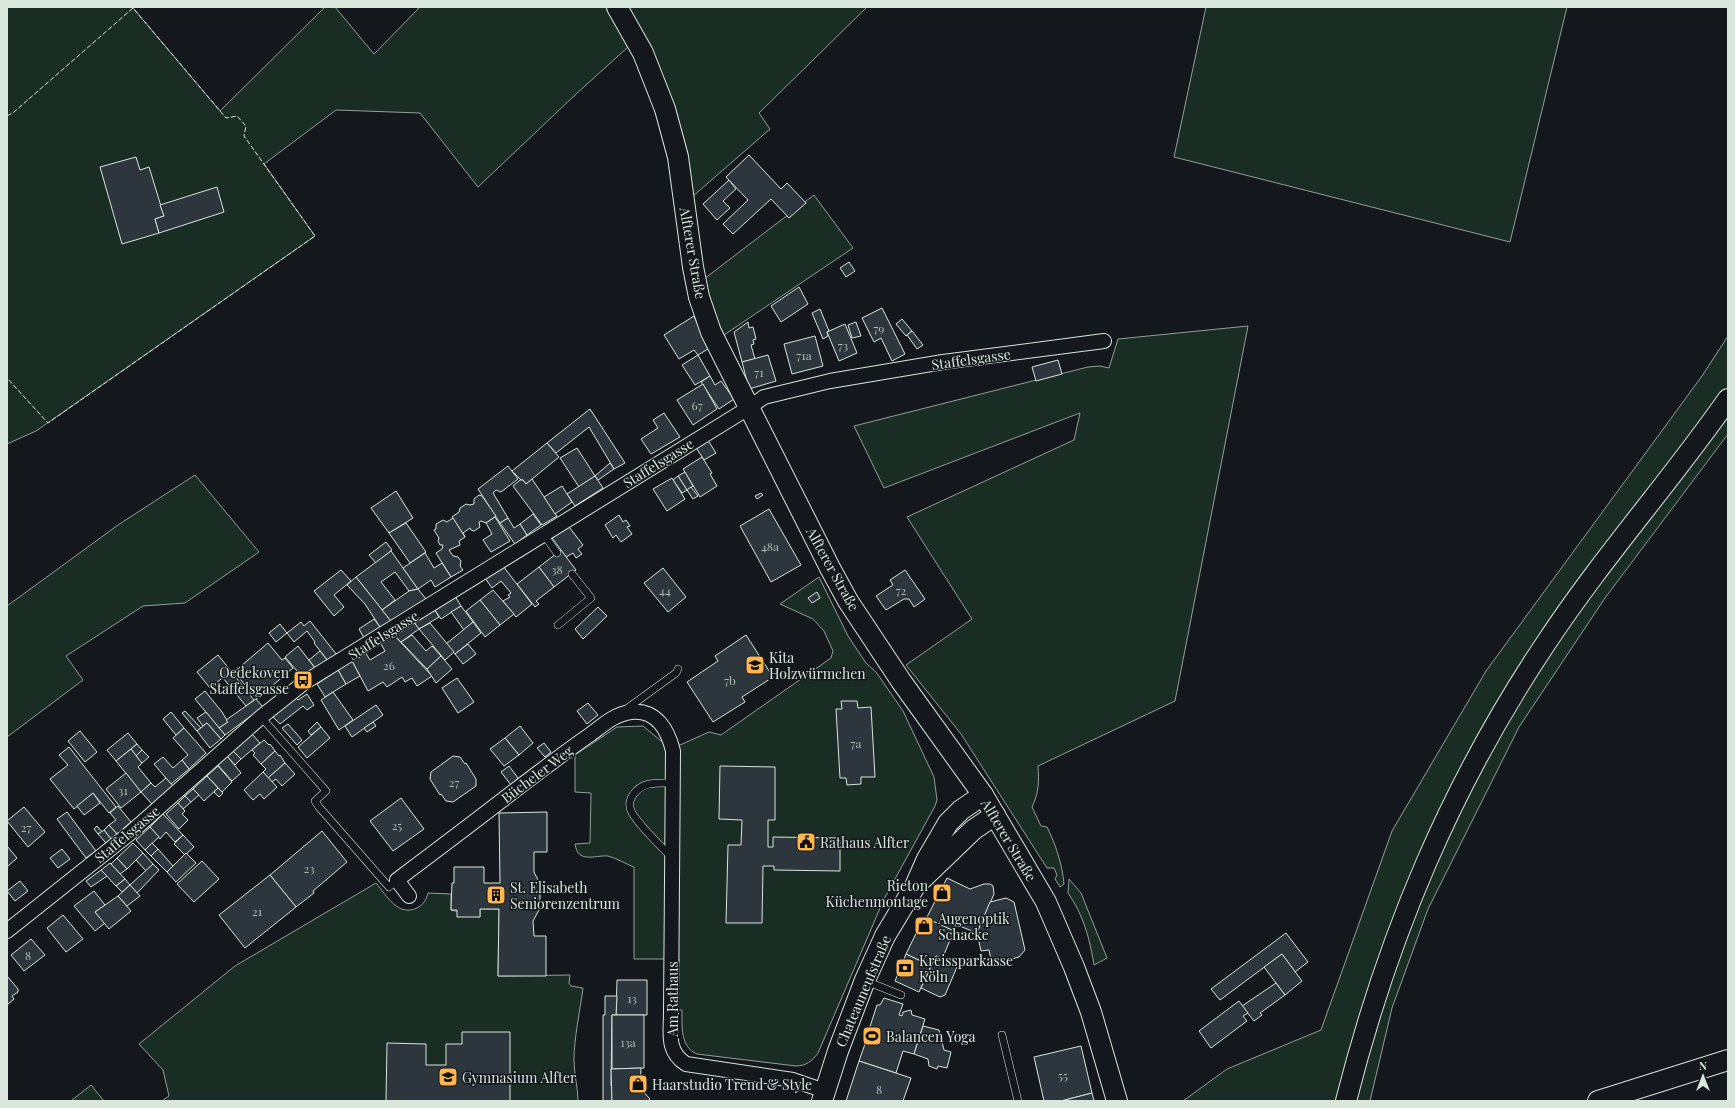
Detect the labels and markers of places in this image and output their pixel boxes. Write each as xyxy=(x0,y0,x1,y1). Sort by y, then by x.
place label: Kita Holzwürmchen xyxy=(769,648,866,683)
school or university icon: Kita Holzwürmchen xyxy=(744,654,766,676)
place label: Oedekoven Staffelsgasse xyxy=(209,663,290,698)
bus stop icon: Oedekoven Staffelsgasse xyxy=(292,669,314,691)
public building icon: Rathaus Alfter xyxy=(795,831,817,853)
place label: Rathaus Alfter xyxy=(820,833,910,852)
place label: Rieton Küchenmontage xyxy=(825,876,929,911)
place label: St. Elisabeth Seniorenzentrum xyxy=(510,878,621,913)
shop icon: Rieton Küchenmontage xyxy=(931,882,953,904)
building icon: St. Elisabeth Seniorenzentrum xyxy=(485,884,507,906)
place label: Augenoptik Schacke xyxy=(937,909,1010,944)
shop icon: Augenoptik Schacke xyxy=(913,915,935,937)
place label: Kreissparkasse Köln xyxy=(919,951,1013,986)
bank icon: Kreissparkasse Köln xyxy=(894,957,916,979)
sports icon: Balancen Yoga xyxy=(861,1025,883,1047)
place label: Balancen Yoga xyxy=(886,1027,976,1046)
school or university icon: Gymnasium Alfter xyxy=(437,1066,459,1088)
place label: Gymnasium Alfter xyxy=(462,1068,577,1087)
shop icon: Haarstudio Trend & Style xyxy=(627,1073,649,1095)
place label: Haarstudio Trend & Style xyxy=(652,1075,812,1094)

